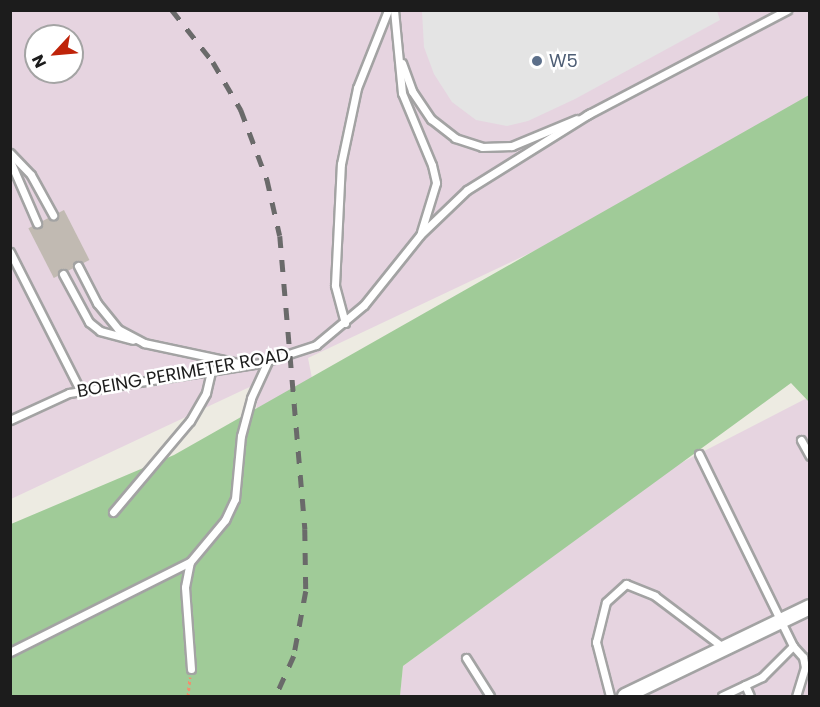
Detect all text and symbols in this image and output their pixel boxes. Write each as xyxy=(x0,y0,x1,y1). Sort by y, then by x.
north arrow xyxy=(24,24,84,84)
place label: W5 xyxy=(549,50,578,72)
text: N xyxy=(26,51,52,72)
marker: W5 xyxy=(530,54,544,68)
street label: BOEING PERIMETER ROAD xyxy=(75,344,291,402)

